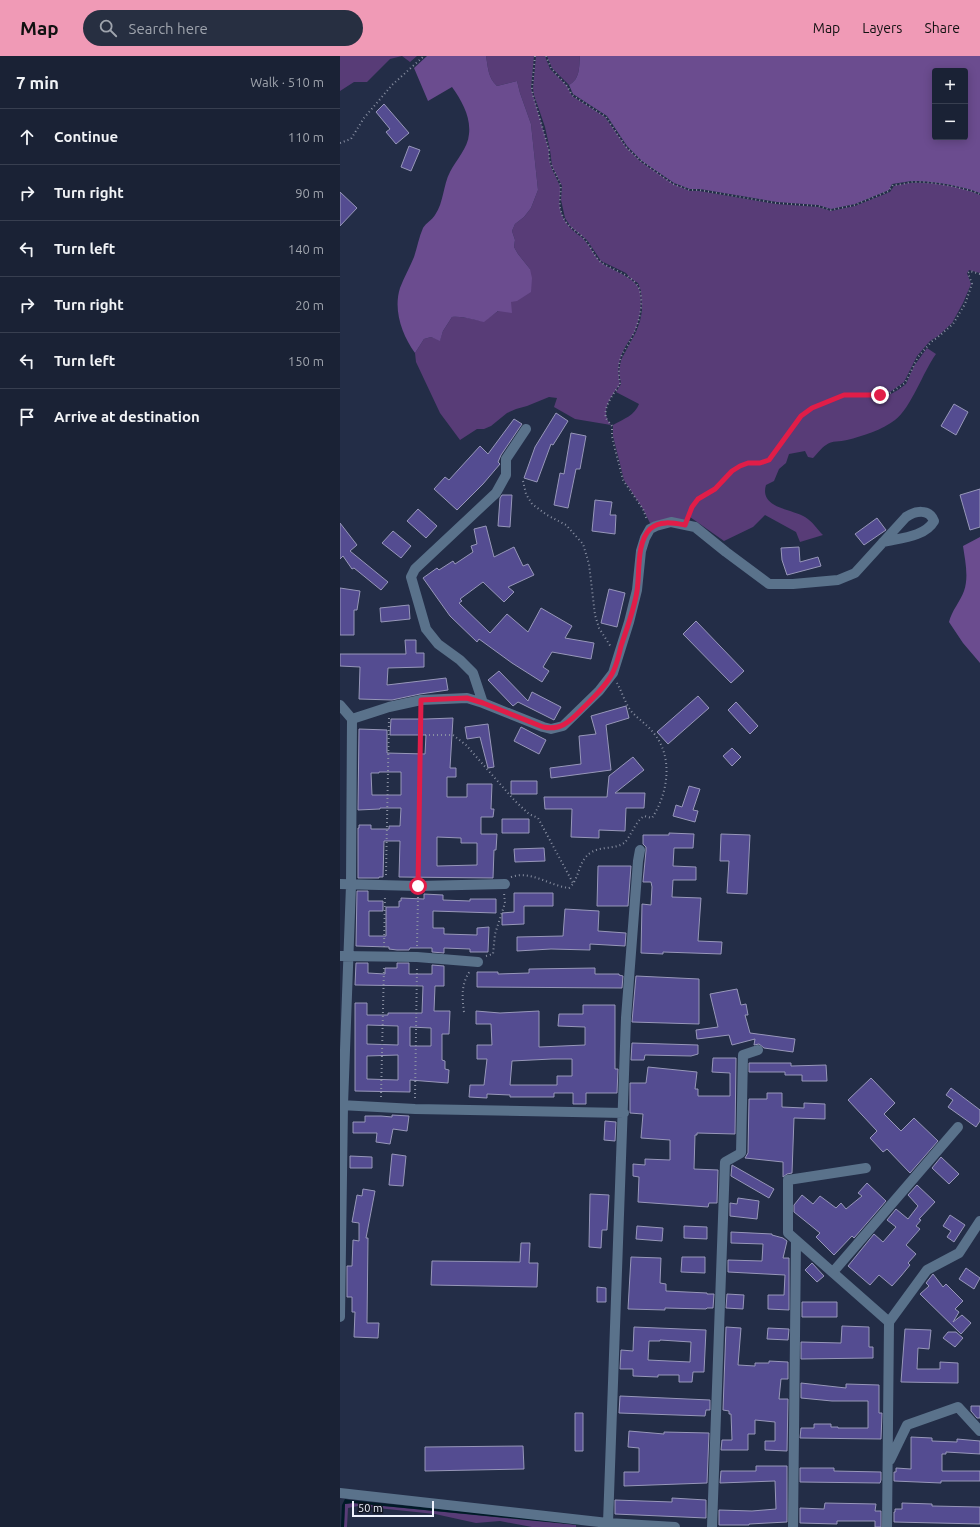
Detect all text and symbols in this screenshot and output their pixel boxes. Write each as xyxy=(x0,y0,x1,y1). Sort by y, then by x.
search box xyxy=(83,10,363,46)
text: Map xyxy=(20,17,59,39)
icon: search xyxy=(97,17,119,39)
text: Search here xyxy=(129,20,208,37)
text: Map xyxy=(813,20,840,36)
text: Layers xyxy=(862,20,902,36)
text: Share xyxy=(924,20,960,36)
map controls xyxy=(932,68,968,140)
button: + xyxy=(932,68,968,104)
text: 7 min xyxy=(16,73,59,92)
text: Walk · 510 m xyxy=(250,75,324,89)
button: − xyxy=(932,104,968,140)
icon: ahead xyxy=(16,126,38,148)
text: Continue xyxy=(54,128,118,145)
text: 110 m xyxy=(288,130,324,144)
icon: right xyxy=(16,182,38,204)
text: Turn right xyxy=(54,184,124,201)
text: 90 m xyxy=(295,186,324,200)
icon: left xyxy=(16,238,38,260)
text: Turn left xyxy=(54,240,115,257)
text: 140 m xyxy=(288,242,324,256)
icon: right xyxy=(16,294,38,316)
text: Turn right xyxy=(54,296,124,313)
text: 20 m xyxy=(295,298,324,312)
icon: left xyxy=(16,350,38,372)
text: Turn left xyxy=(54,352,115,369)
text: 150 m xyxy=(288,354,324,368)
route end xyxy=(871,386,889,404)
icon: arrive xyxy=(16,406,38,428)
text: Arrive at destination xyxy=(54,408,200,425)
route start xyxy=(409,877,427,895)
scale bar xyxy=(352,1499,434,1518)
text: 50 m xyxy=(358,1502,382,1514)

